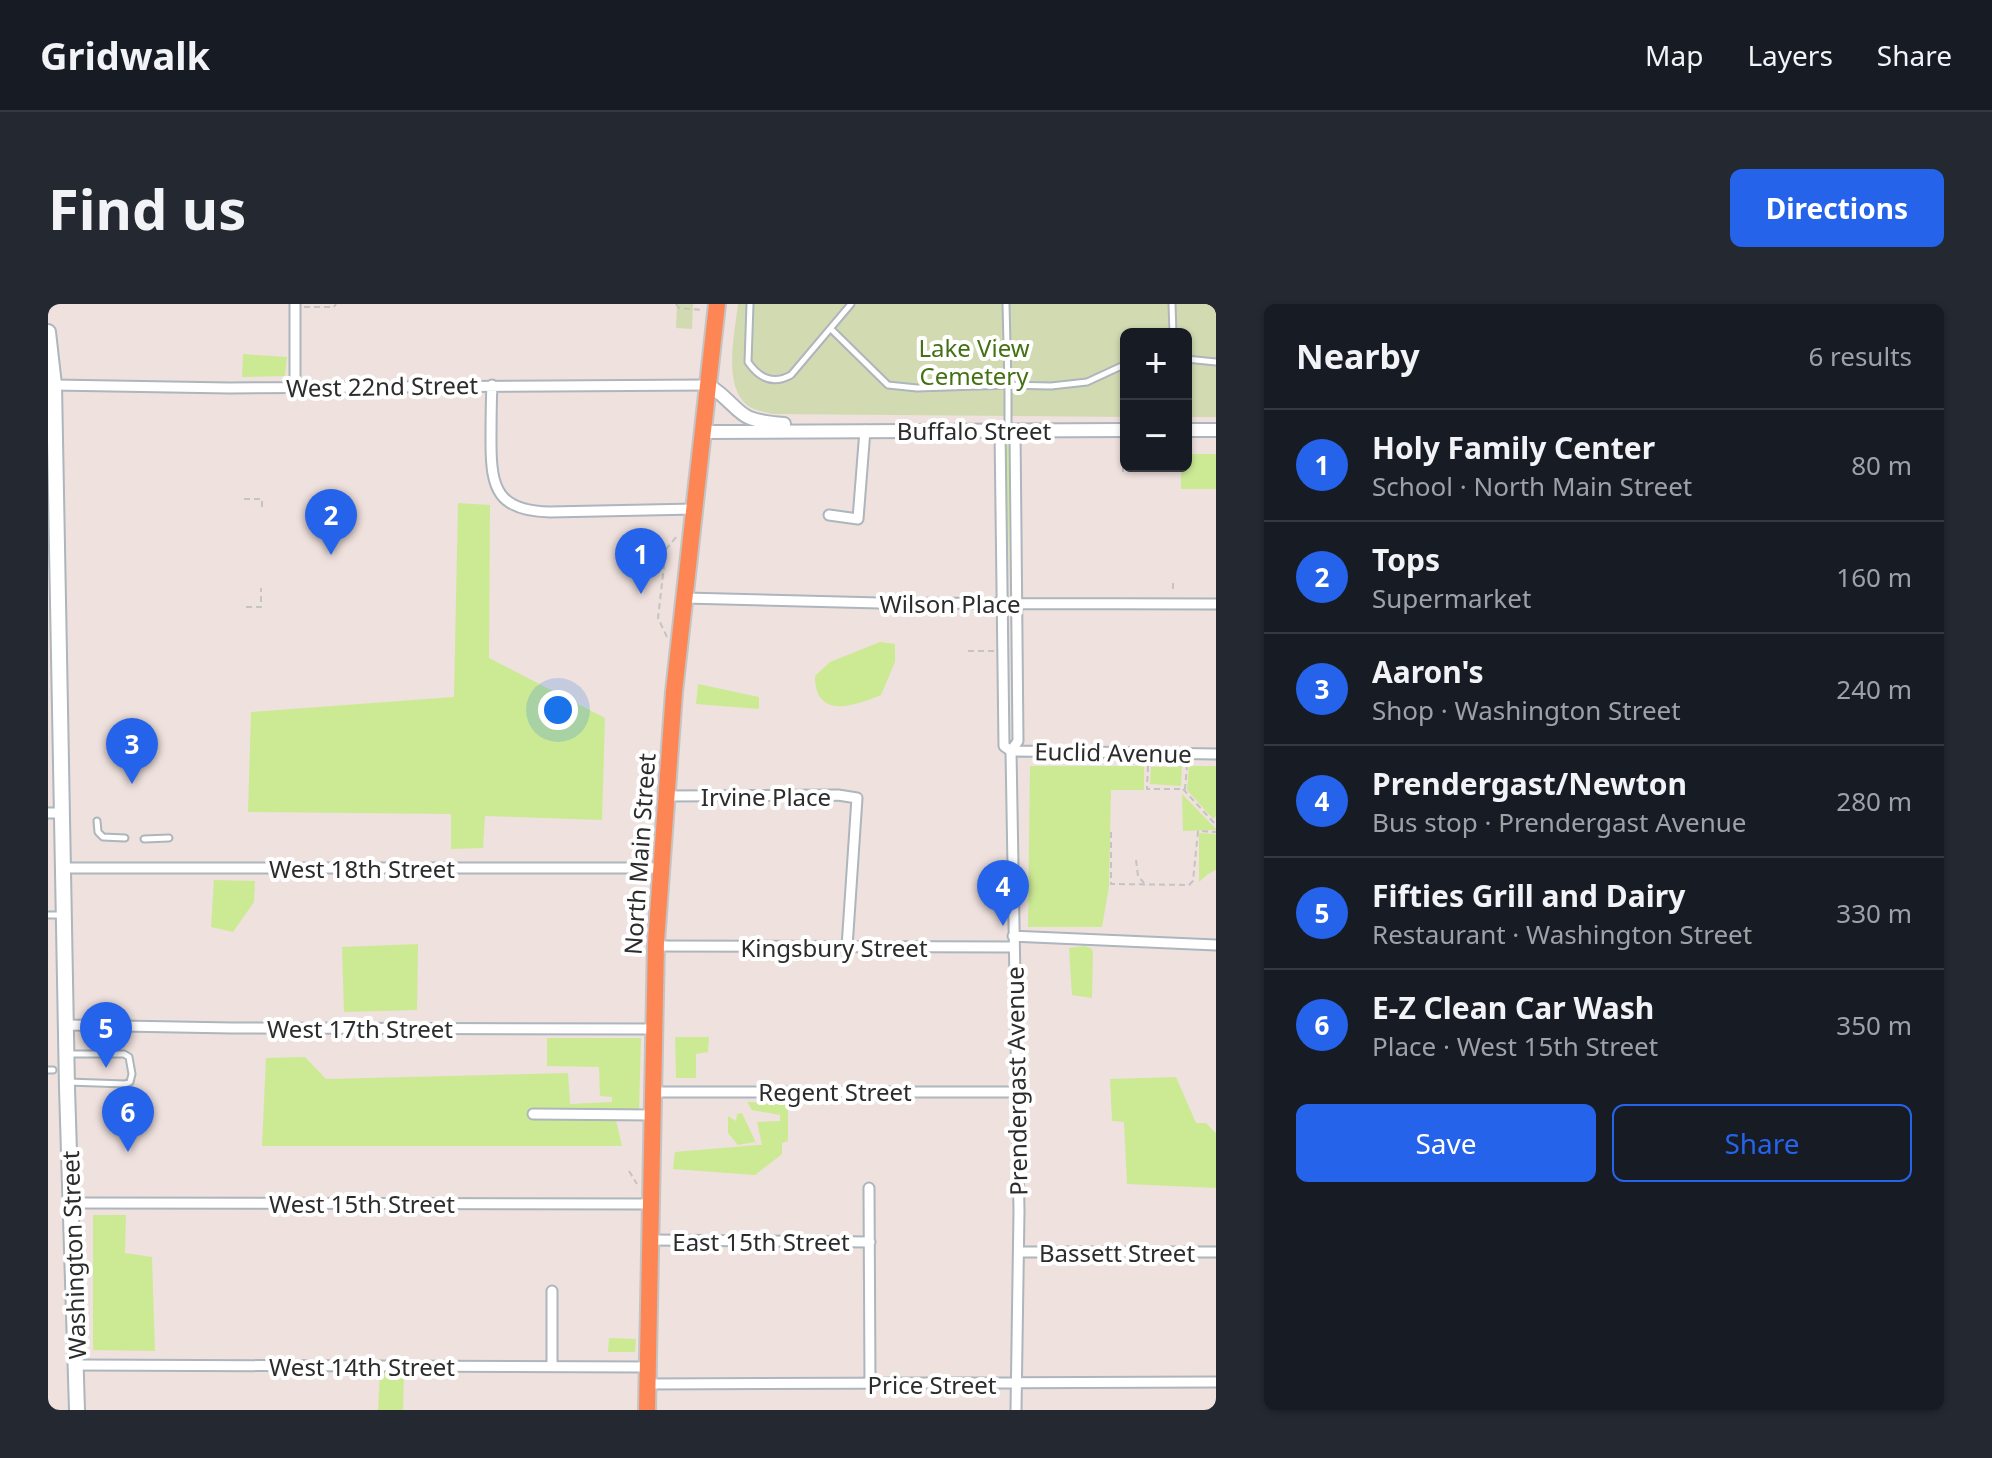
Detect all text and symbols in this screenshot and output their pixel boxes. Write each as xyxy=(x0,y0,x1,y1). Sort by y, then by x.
text: Gridwalk xyxy=(40,29,210,81)
text: Map xyxy=(1645,36,1703,74)
text: Layers xyxy=(1747,36,1833,74)
text: Share xyxy=(1877,36,1952,74)
button: Directions xyxy=(1730,169,1944,247)
text: Find us xyxy=(48,170,246,246)
map controls xyxy=(1120,328,1192,472)
button: + xyxy=(1120,328,1192,400)
park label: Lake View Cemetery xyxy=(918,331,1030,392)
text: Nearby xyxy=(1296,333,1420,379)
text: 6 results xyxy=(1808,338,1912,374)
street label: West 22nd Street xyxy=(286,368,479,404)
button: − xyxy=(1120,400,1192,472)
street label: Buffalo Street xyxy=(897,414,1052,447)
text: Holy Family Center xyxy=(1372,427,1655,468)
text: 1 xyxy=(1315,447,1329,483)
text: 80 m xyxy=(1851,447,1912,483)
text: School · North Main Street xyxy=(1372,468,1692,504)
pin: 2 xyxy=(305,489,357,555)
pin: 1 xyxy=(615,528,667,594)
text: Tops xyxy=(1372,539,1440,580)
text: 2 xyxy=(1315,559,1329,595)
text: 160 m xyxy=(1836,559,1912,595)
text: Supermarket xyxy=(1372,580,1531,616)
street label: Wilson Place xyxy=(879,587,1021,620)
text: Aaron's xyxy=(1372,651,1484,692)
text: 3 xyxy=(1315,671,1329,707)
text: 240 m xyxy=(1836,671,1912,707)
your location xyxy=(538,690,578,730)
text: Shop · Washington Street xyxy=(1372,692,1681,728)
pin: 3 xyxy=(106,718,158,784)
street label: Euclid Avenue xyxy=(1034,734,1192,770)
street label: North Main Street xyxy=(615,752,663,956)
text: Prendergast/Newton xyxy=(1372,763,1687,804)
street label: Irvine Place xyxy=(701,780,831,813)
text: 4 xyxy=(1315,783,1329,819)
text: 280 m xyxy=(1836,783,1912,819)
text: Bus stop · Prendergast Avenue xyxy=(1372,804,1747,840)
street label: West 18th Street xyxy=(269,852,455,885)
pin: 4 xyxy=(977,860,1029,926)
text: Fifties Grill and Dairy xyxy=(1372,875,1685,916)
text: 5 xyxy=(1315,895,1329,931)
text: 330 m xyxy=(1836,895,1912,931)
text: Restaurant · Washington Street xyxy=(1372,916,1752,952)
street label: Kingsbury Street xyxy=(740,931,928,964)
street label: Prendergast Avenue xyxy=(998,966,1034,1196)
text: E-Z Clean Car Wash xyxy=(1372,987,1654,1028)
pin: 5 xyxy=(80,1002,132,1068)
text: 6 xyxy=(1315,1007,1329,1043)
text: 350 m xyxy=(1836,1007,1912,1043)
street label: West 17th Street xyxy=(267,1012,453,1045)
text: Place · West 15th Street xyxy=(1372,1028,1658,1064)
street label: Regent Street xyxy=(758,1075,912,1108)
pin: 6 xyxy=(102,1086,154,1152)
button: Save xyxy=(1296,1104,1596,1182)
button: Share xyxy=(1612,1104,1912,1182)
street label: Washington Street xyxy=(53,1150,93,1360)
street label: West 15th Street xyxy=(269,1187,455,1220)
street label: East 15th Street xyxy=(672,1225,850,1258)
street label: Bassett Street xyxy=(1039,1236,1195,1269)
street label: West 14th Street xyxy=(269,1350,455,1383)
street label: Price Street xyxy=(868,1368,997,1401)

